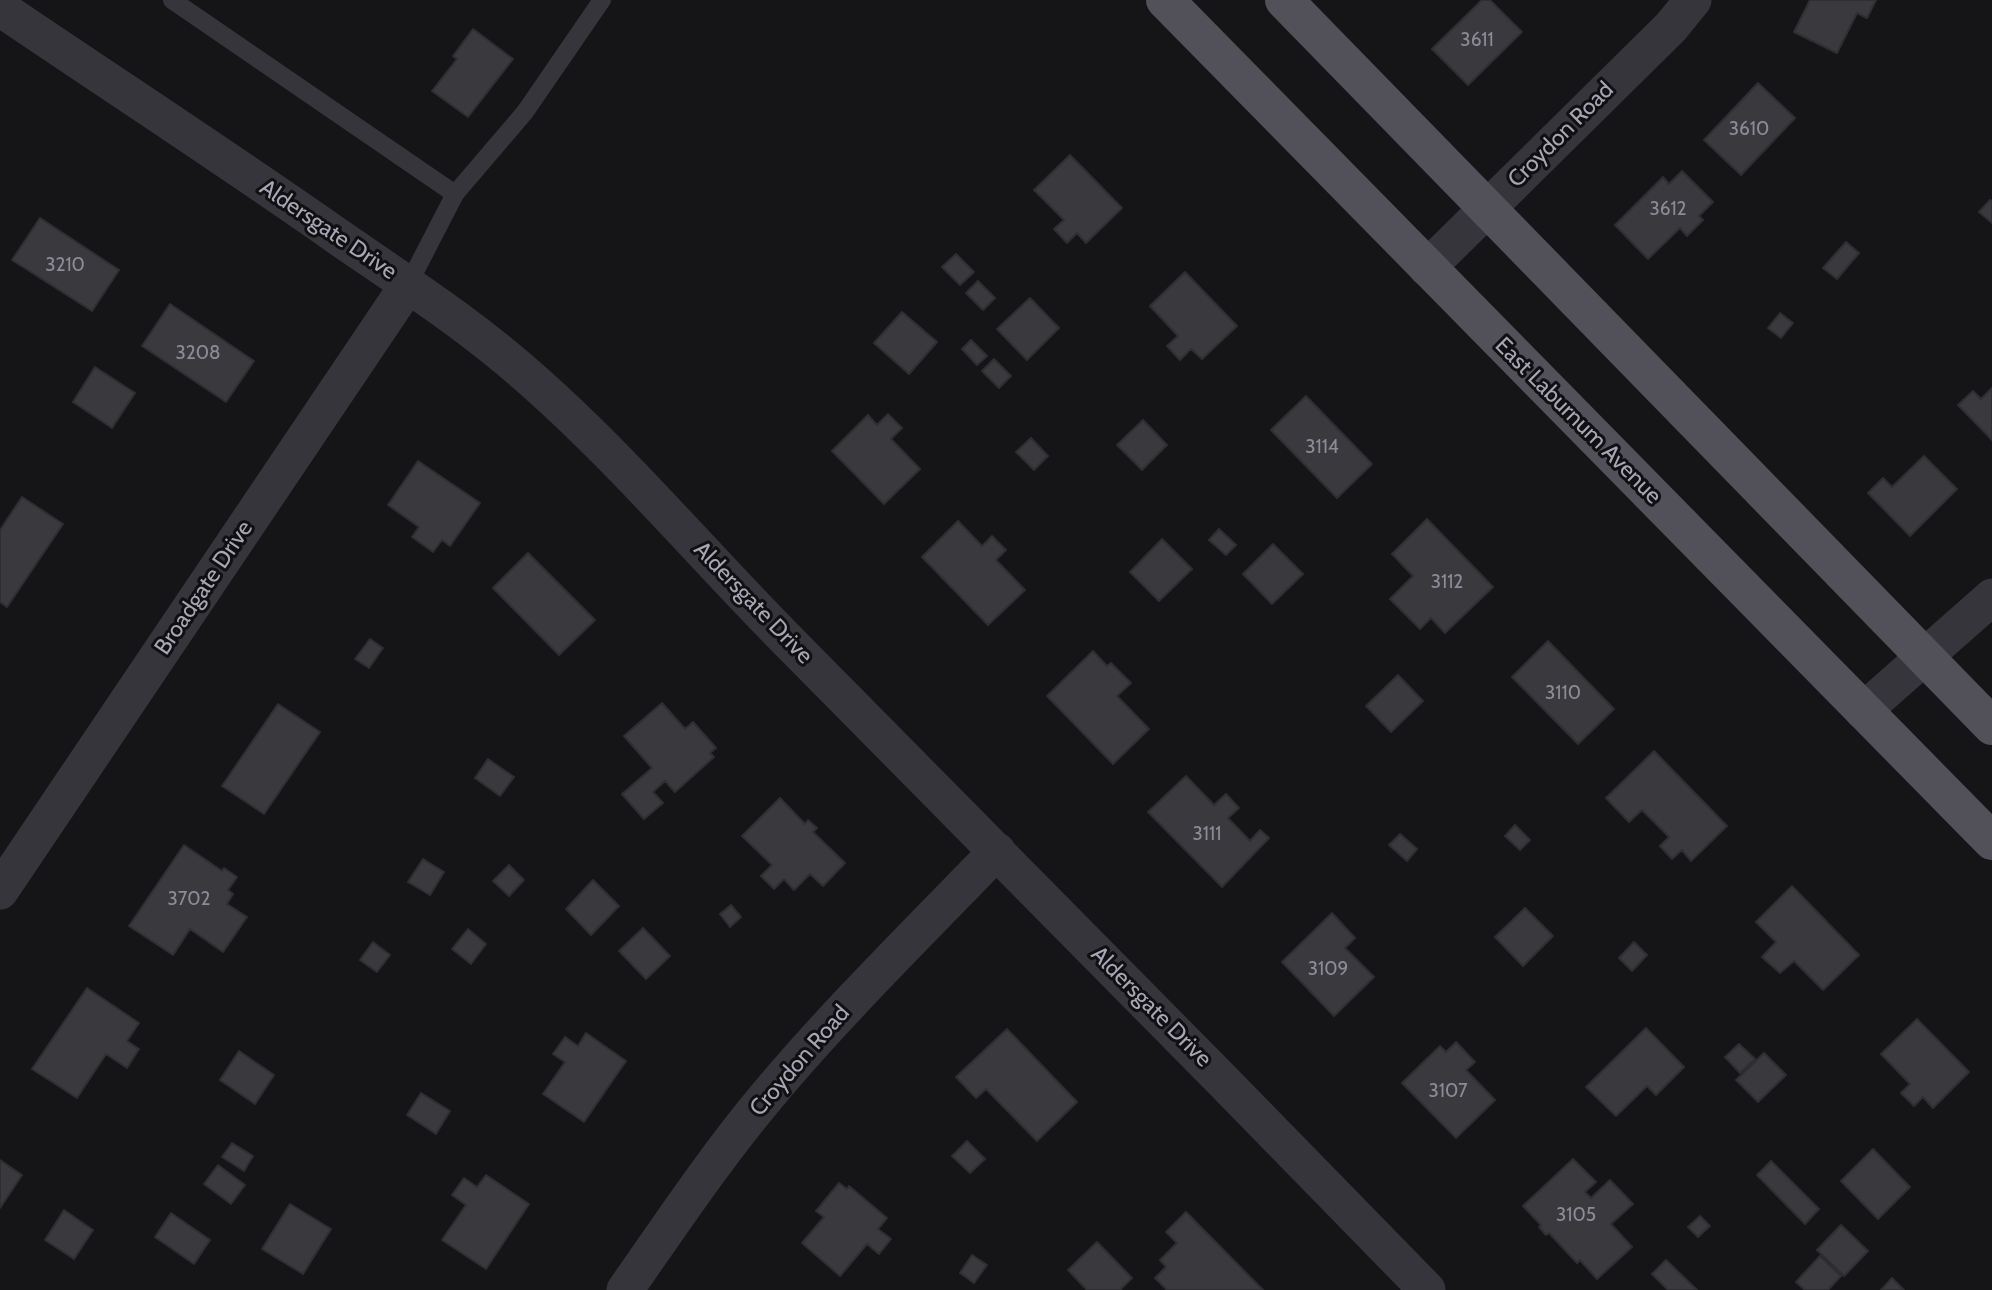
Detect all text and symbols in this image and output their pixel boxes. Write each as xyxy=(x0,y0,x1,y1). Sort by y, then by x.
house number: 3611 xyxy=(1460,29,1494,51)
street label: Croydon Road xyxy=(1502,76,1620,194)
house number: 3610 xyxy=(1729,118,1769,140)
street label: Aldersgate Drive xyxy=(254,174,402,286)
house number: 3612 xyxy=(1649,198,1687,220)
house number: 3210 xyxy=(45,254,85,276)
street label: East Laburnum Avenue xyxy=(1489,332,1667,510)
house number: 3208 xyxy=(175,342,221,364)
house number: 3114 xyxy=(1305,436,1339,458)
street label: Broadgate Drive xyxy=(149,516,259,660)
street label: Aldersgate Drive xyxy=(688,536,818,670)
house number: 3112 xyxy=(1431,571,1463,593)
house number: 3110 xyxy=(1545,682,1581,704)
house number: 3111 xyxy=(1193,823,1221,845)
house number: 3702 xyxy=(168,888,210,910)
street label: Aldersgate Drive xyxy=(1085,941,1217,1073)
house number: 3109 xyxy=(1308,958,1348,980)
street label: Croydon Road xyxy=(744,1000,856,1122)
house number: 3107 xyxy=(1428,1080,1468,1102)
house number: 3105 xyxy=(1556,1204,1596,1226)

